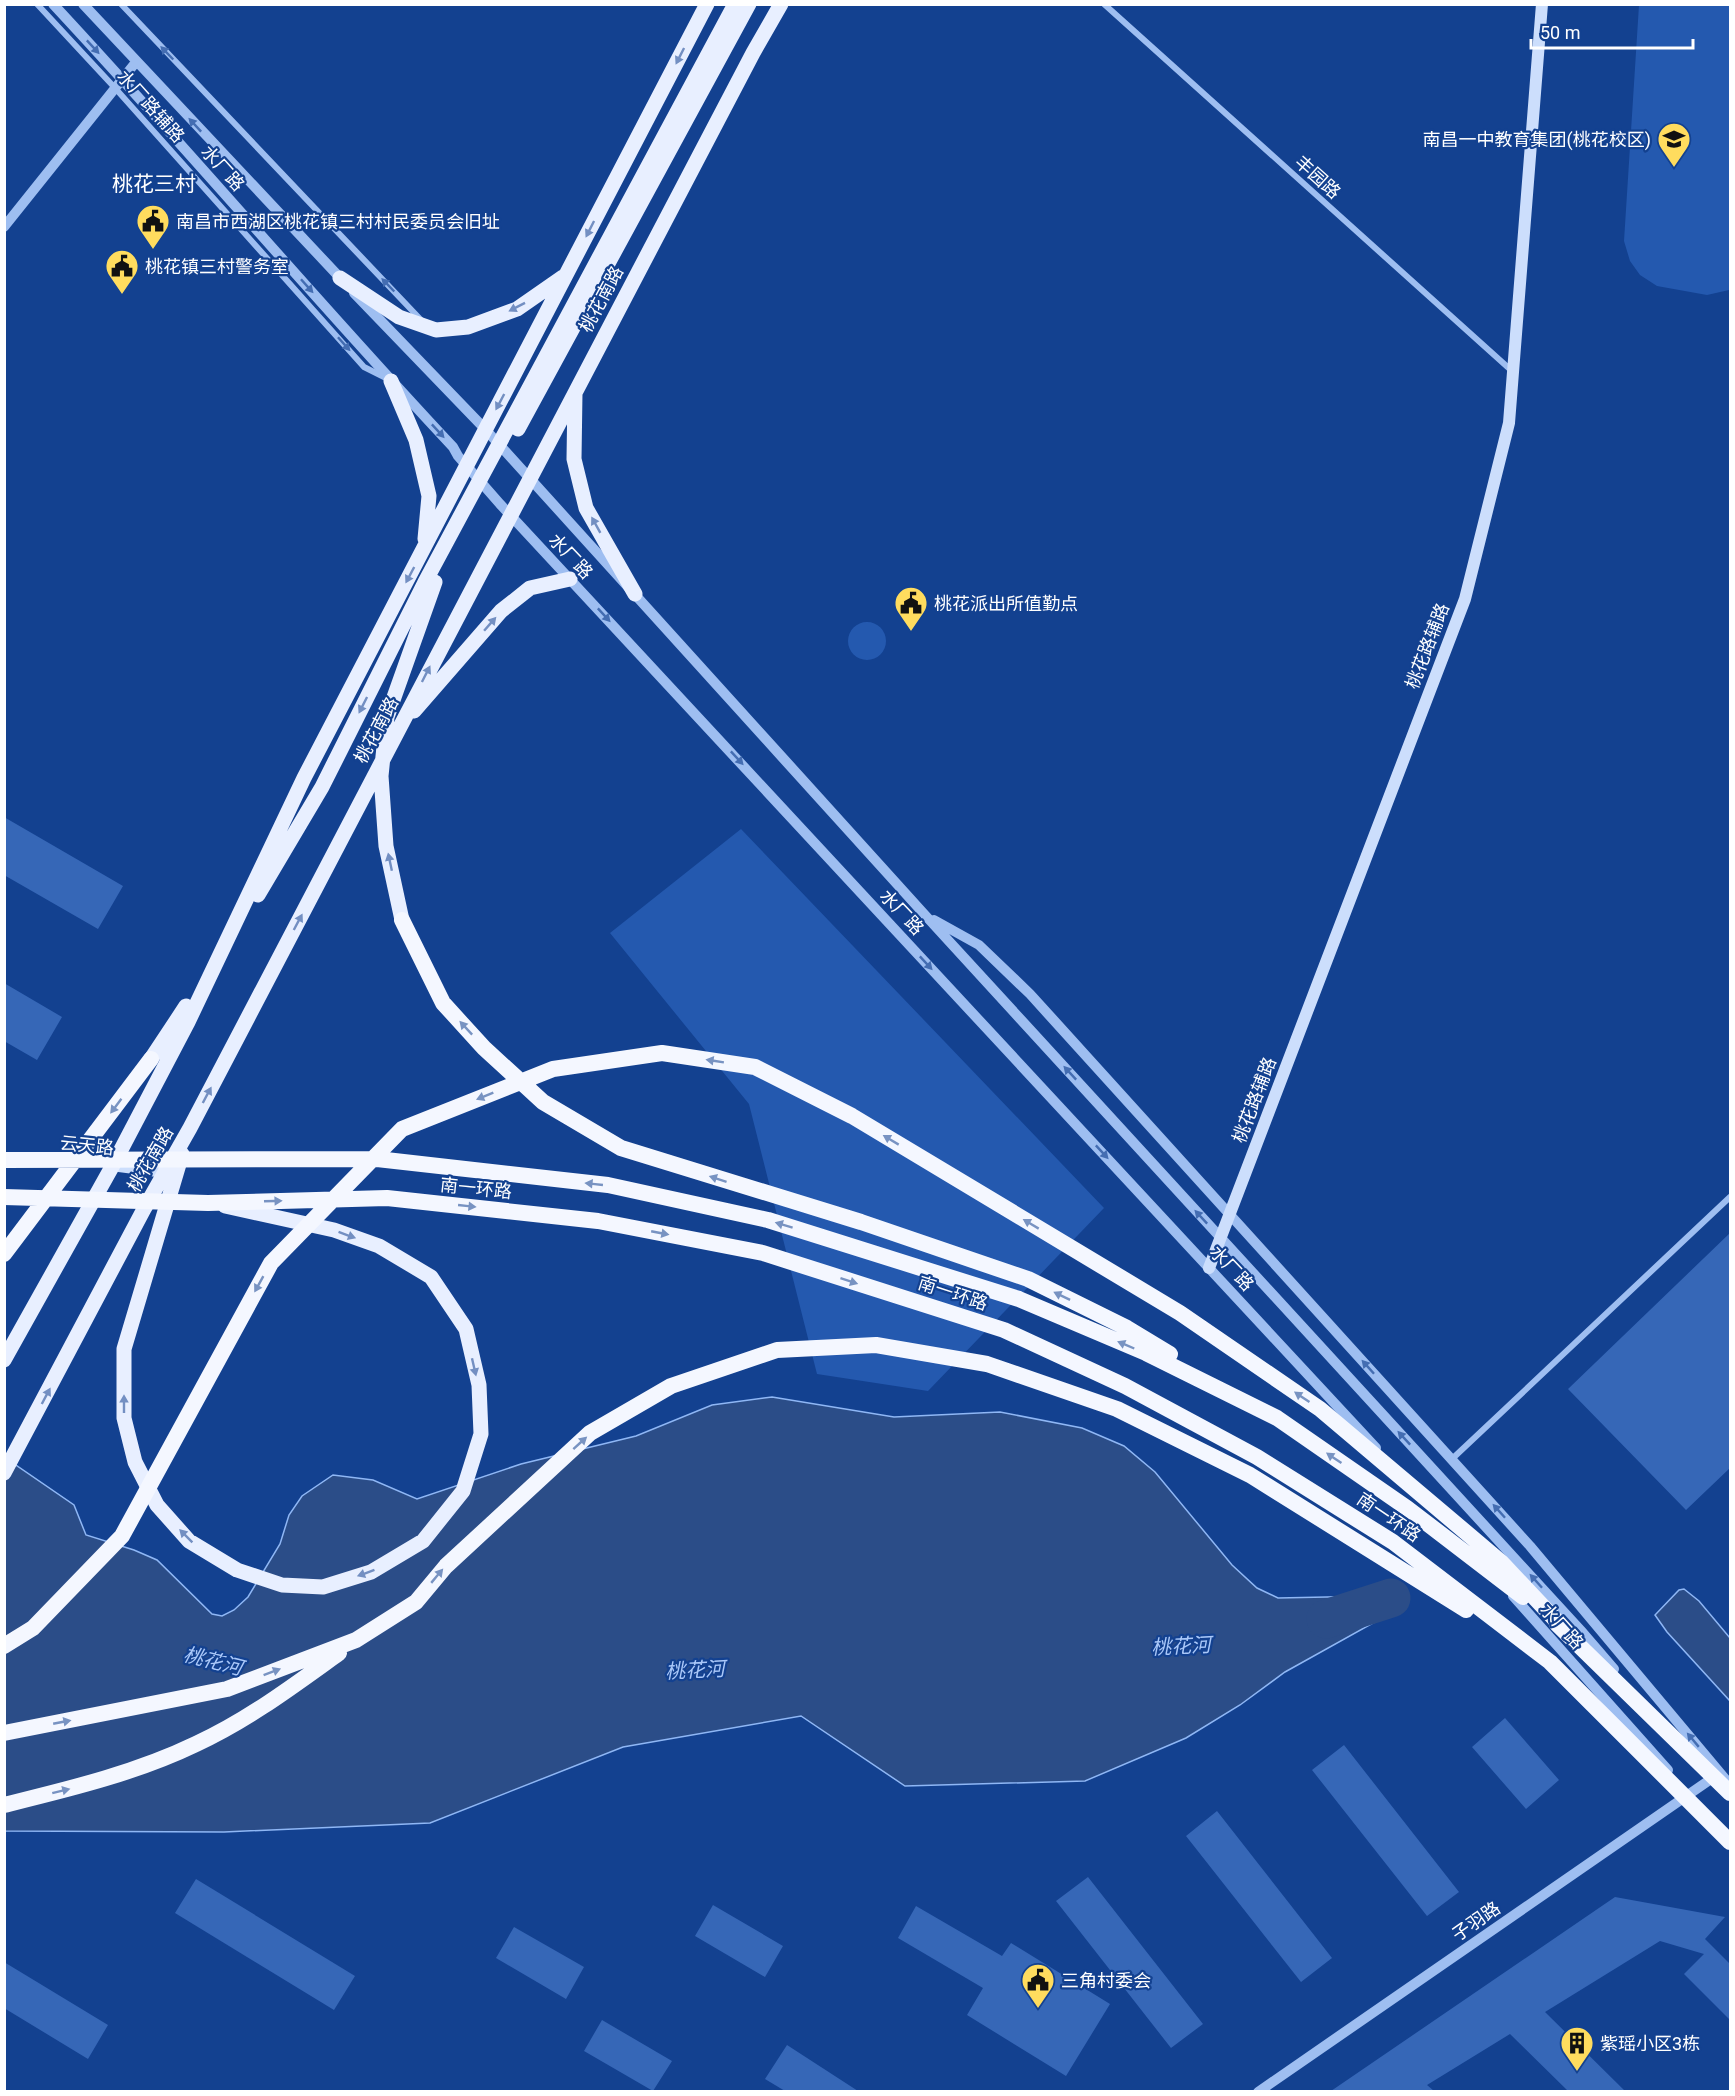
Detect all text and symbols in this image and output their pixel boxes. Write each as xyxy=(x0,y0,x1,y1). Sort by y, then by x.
scale bar xyxy=(1531,12,1693,50)
text: 50 m xyxy=(1540,22,1580,43)
one-way arrow xyxy=(86,39,99,54)
one-way arrow xyxy=(160,46,174,60)
one-way arrow xyxy=(675,48,684,65)
street label: 水厂路辅路 xyxy=(113,66,189,146)
one-way arrow xyxy=(188,117,202,132)
school or university icon: 南昌一中教育集团(桃花校区) xyxy=(1656,121,1692,168)
place label: 南昌一中教育集团(桃花校区) xyxy=(1423,129,1651,151)
street label: 水厂路 xyxy=(197,141,249,195)
street label: 丰园路 xyxy=(1291,151,1345,203)
district label: 桃花三村 xyxy=(112,172,196,196)
public building icon: 南昌市西湖区桃花镇三村村民委员会旧址 xyxy=(135,203,171,250)
place label: 南昌市西湖区桃花镇三村村民委员会旧址 xyxy=(176,211,500,232)
one-way arrow xyxy=(585,221,595,238)
public building icon: 桃花镇三村警务室 xyxy=(104,248,140,295)
place label: 桃花镇三村警务室 xyxy=(145,256,289,277)
street label: 桃花南路 xyxy=(575,262,627,336)
one-way arrow xyxy=(381,278,395,293)
one-way arrow xyxy=(300,279,314,294)
one-way arrow xyxy=(508,302,526,312)
one-way arrow xyxy=(337,336,350,351)
one-way arrow xyxy=(495,394,505,411)
one-way arrow xyxy=(431,423,445,438)
one-way arrow xyxy=(591,516,601,533)
street label: 水厂路 xyxy=(545,529,597,583)
one-way arrow xyxy=(405,567,414,584)
public building icon: 桃花派出所值勤点 xyxy=(893,585,929,632)
place label: 桃花派出所值勤点 xyxy=(934,593,1078,614)
street label: 桃花路辅路 xyxy=(1401,600,1453,692)
one-way arrow xyxy=(597,608,611,623)
one-way arrow xyxy=(483,617,496,632)
one-way arrow xyxy=(422,666,431,683)
street label: 桃花南路 xyxy=(350,693,402,767)
one-way arrow xyxy=(358,697,368,714)
one-way arrow xyxy=(730,751,744,766)
one-way arrow xyxy=(384,853,394,872)
street label: 水厂路 xyxy=(876,885,928,939)
one-way arrow xyxy=(293,913,302,930)
one-way arrow xyxy=(919,956,933,970)
one-way arrow xyxy=(460,1021,473,1036)
street label: 桃花路辅路 xyxy=(1228,1054,1280,1146)
one-way arrow xyxy=(705,1056,724,1065)
one-way arrow xyxy=(1063,1066,1077,1080)
one-way arrow xyxy=(203,1086,212,1103)
one-way arrow xyxy=(475,1091,493,1101)
one-way arrow xyxy=(110,1097,122,1113)
street label: 桃花南路 xyxy=(123,1123,177,1195)
street label: 云天路 xyxy=(59,1132,115,1158)
one-way arrow xyxy=(882,1135,899,1145)
one-way arrow xyxy=(1095,1145,1109,1160)
street label: 南一环路 xyxy=(439,1174,513,1202)
one-way arrow xyxy=(709,1174,727,1183)
one-way arrow xyxy=(584,1179,603,1189)
one-way arrow xyxy=(263,1196,282,1206)
one-way arrow xyxy=(458,1202,477,1211)
one-way arrow xyxy=(1194,1209,1208,1224)
one-way arrow xyxy=(1023,1219,1039,1230)
one-way arrow xyxy=(775,1220,793,1229)
one-way arrow xyxy=(651,1229,670,1238)
one-way arrow xyxy=(338,1230,356,1240)
street label: 水厂路 xyxy=(1206,1241,1258,1295)
street label: 南一环路 xyxy=(916,1272,990,1314)
one-way arrow xyxy=(255,1275,265,1292)
one-way arrow xyxy=(840,1277,858,1286)
one-way arrow xyxy=(1053,1291,1070,1300)
one-way arrow xyxy=(1118,1340,1135,1349)
one-way arrow xyxy=(470,1357,480,1376)
one-way arrow xyxy=(1361,1359,1375,1374)
one-way arrow xyxy=(41,1388,51,1405)
one-way arrow xyxy=(1294,1391,1310,1403)
one-way arrow xyxy=(119,1395,129,1414)
one-way arrow xyxy=(1397,1430,1411,1445)
one-way arrow xyxy=(572,1437,587,1450)
one-way arrow xyxy=(1326,1453,1342,1464)
street label: 南一环路 xyxy=(1353,1488,1425,1546)
one-way arrow xyxy=(1493,1504,1506,1519)
one-way arrow xyxy=(179,1529,193,1544)
one-way arrow xyxy=(431,1568,444,1584)
one-way arrow xyxy=(357,1569,375,1579)
one-way arrow xyxy=(1529,1574,1543,1589)
street label: 水厂路 xyxy=(1536,1599,1588,1653)
water label: 桃花河 xyxy=(1150,1632,1216,1660)
water label: 桃花河 xyxy=(181,1642,249,1681)
water label: 桃花河 xyxy=(664,1656,730,1684)
one-way arrow xyxy=(263,1667,281,1677)
one-way arrow xyxy=(53,1717,72,1726)
one-way arrow xyxy=(1687,1733,1700,1748)
one-way arrow xyxy=(52,1785,70,1795)
street label: 子羽路 xyxy=(1448,1897,1504,1945)
public building icon: 三角村委会 xyxy=(1020,1962,1056,2009)
place label: 三角村委会 xyxy=(1061,1970,1151,1991)
building icon: 紫瑶小区3栋 xyxy=(1559,2025,1595,2072)
place label: 紫瑶小区3栋 xyxy=(1600,2033,1700,2054)

